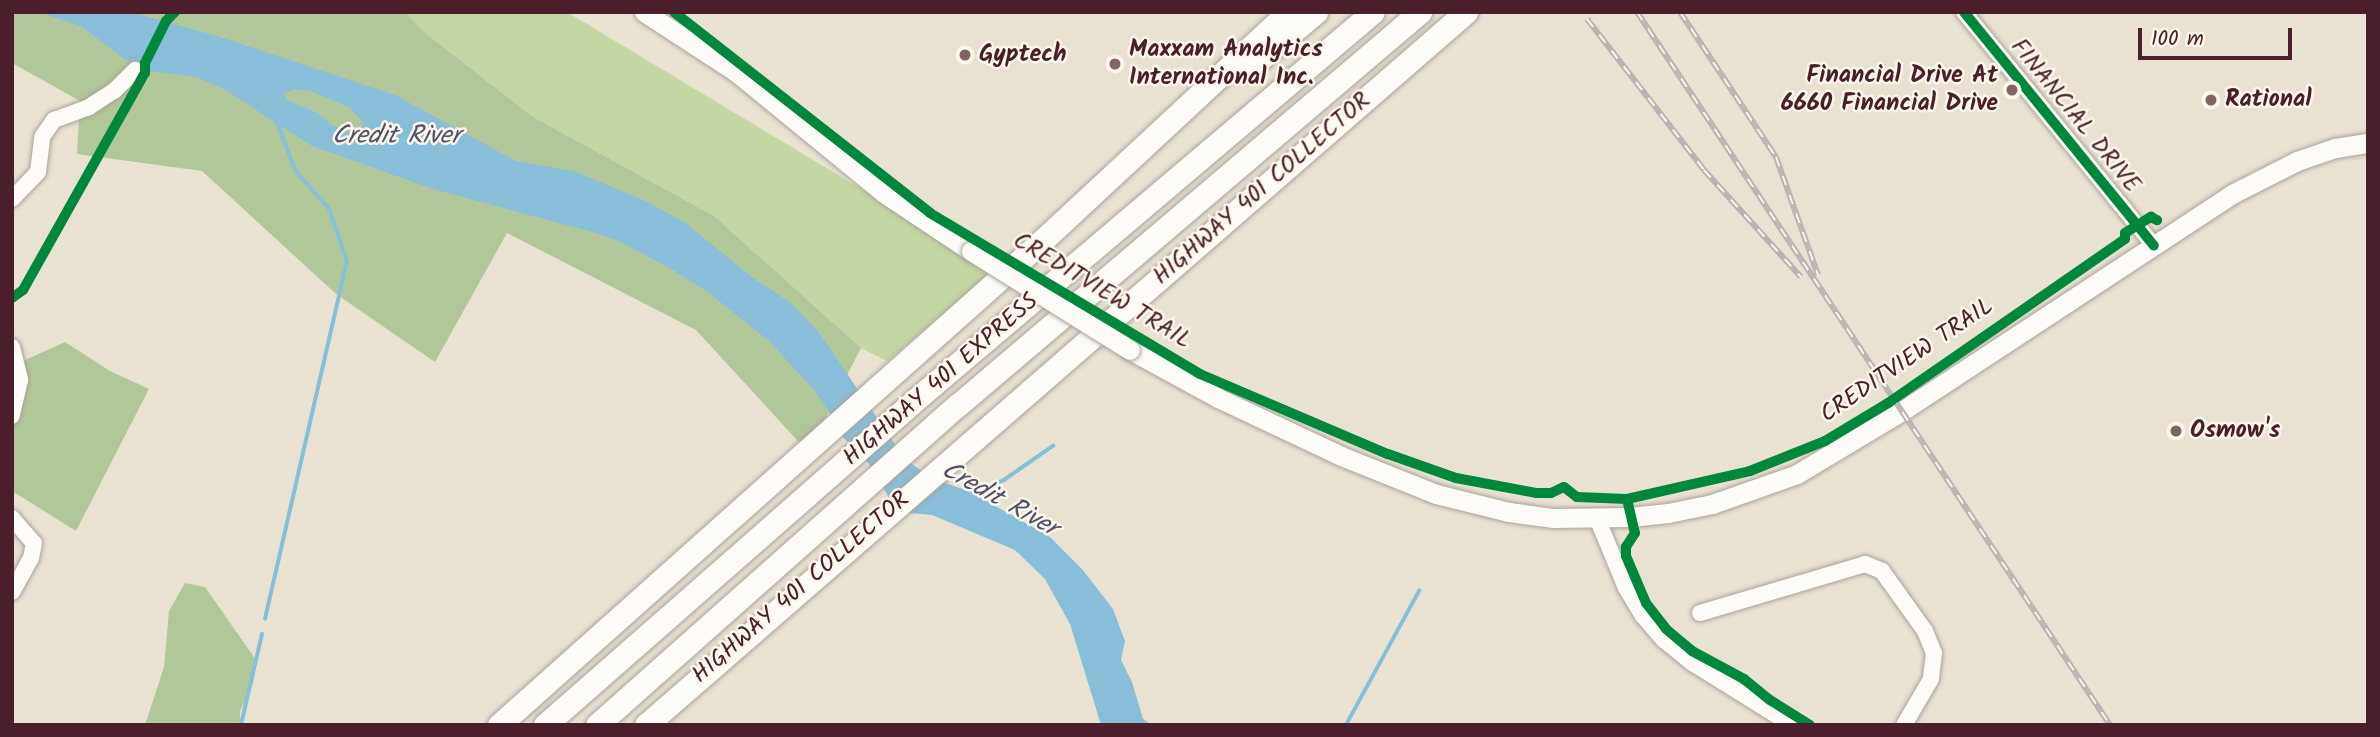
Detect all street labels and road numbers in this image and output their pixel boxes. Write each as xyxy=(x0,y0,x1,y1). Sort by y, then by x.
street label: FINANCIAL DRIVE xyxy=(2004,33,2146,199)
street label: HIGHWAY 401 COLLECTOR xyxy=(1147,87,1377,291)
street label: CREDITVIEW TRAIL xyxy=(1008,226,1196,356)
street label: HIGHWAY 401 EXPRESS xyxy=(838,287,1044,473)
street label: CREDITVIEW TRAIL xyxy=(1815,292,1999,430)
street label: HIGHWAY 401 COLLECTOR xyxy=(686,486,916,690)

